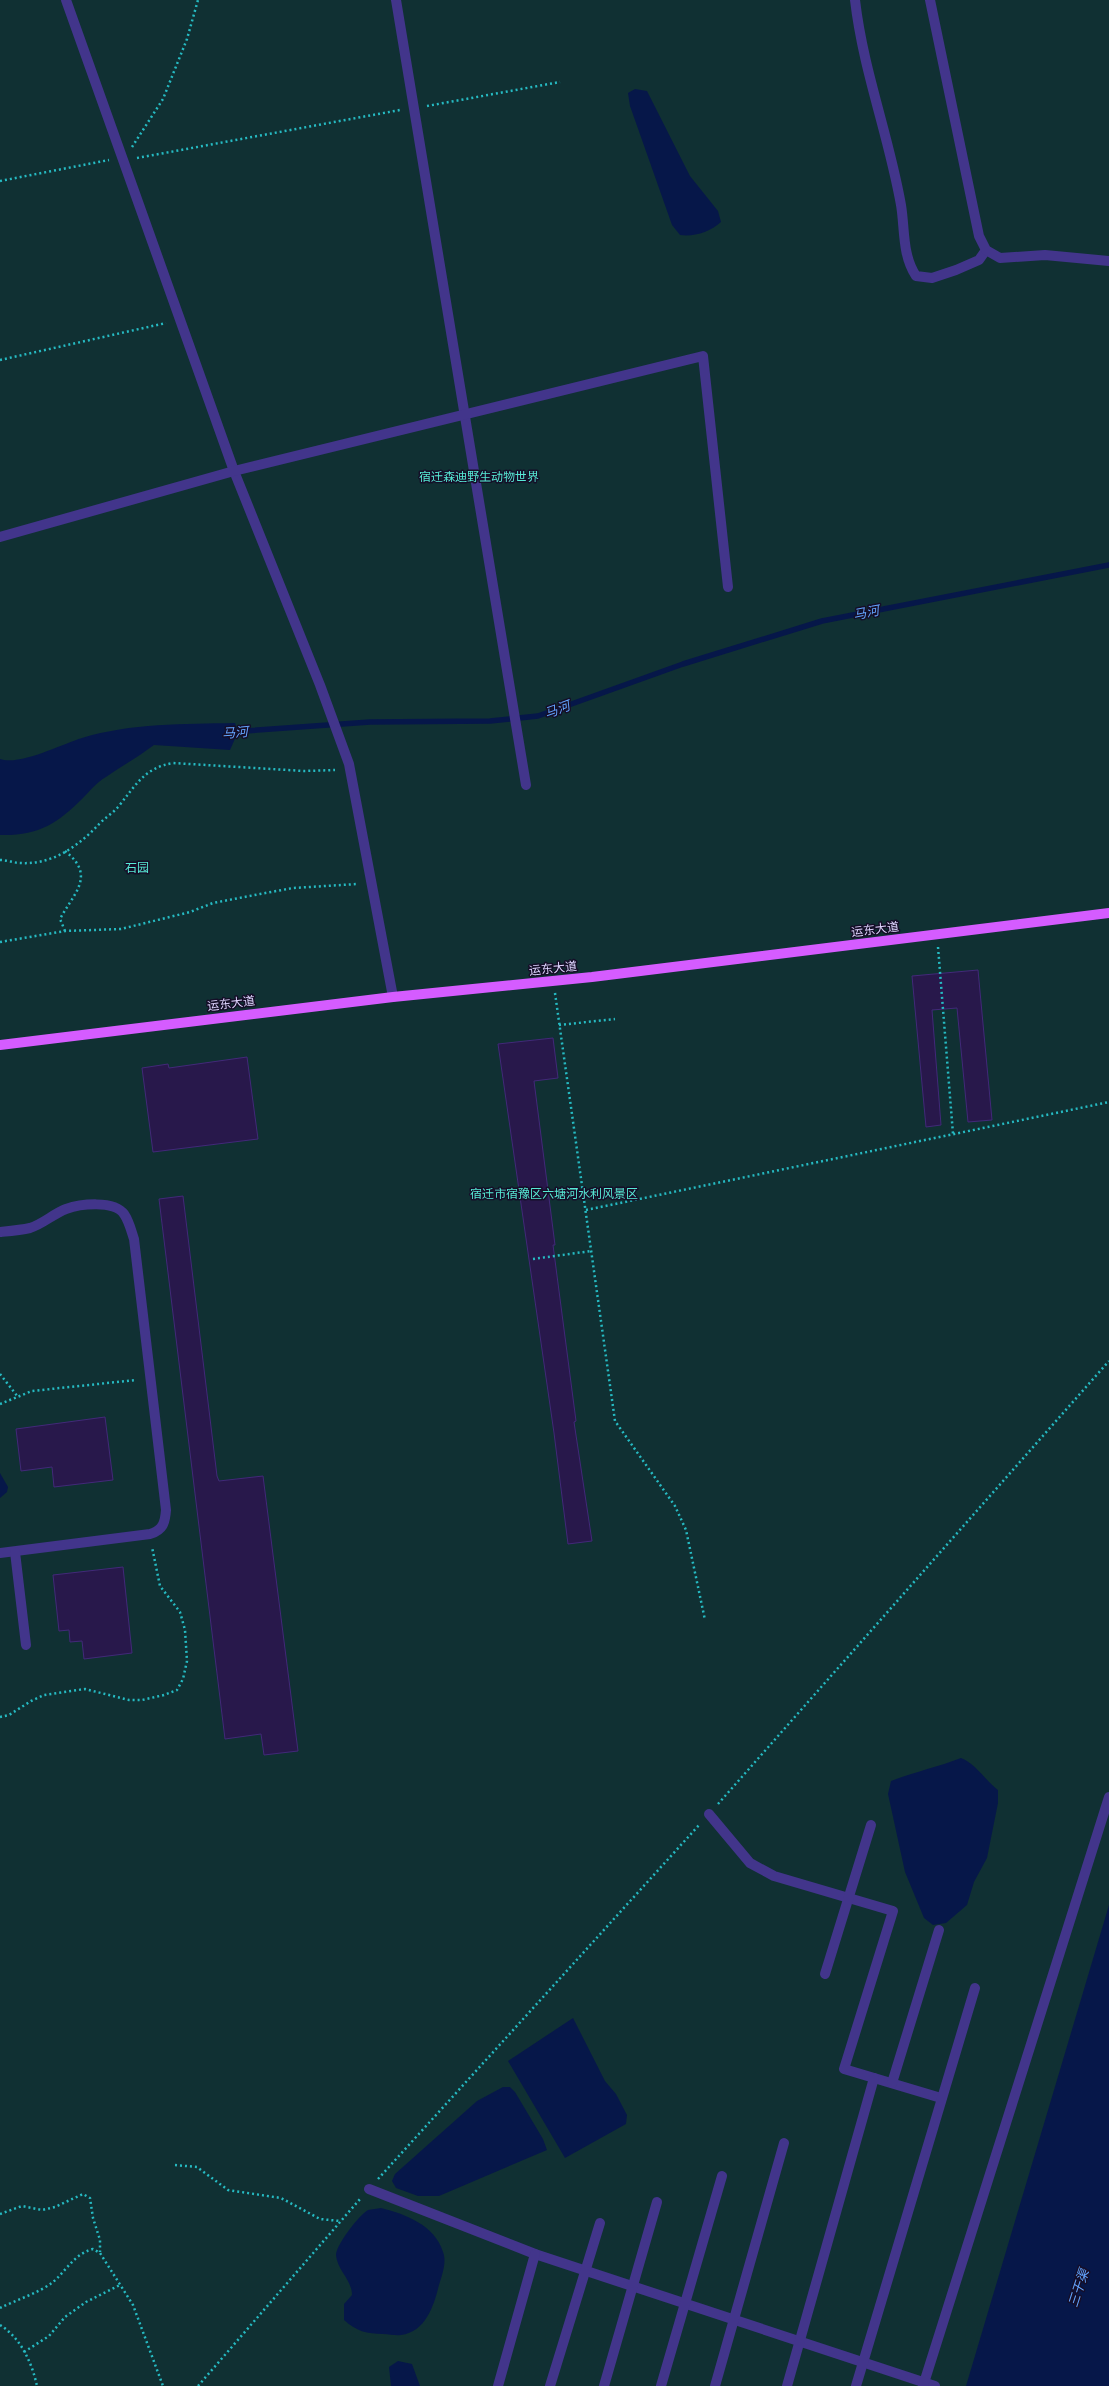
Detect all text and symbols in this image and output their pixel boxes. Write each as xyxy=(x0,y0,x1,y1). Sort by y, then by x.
park label: 宿迁森迪野生动物世界 xyxy=(419,469,539,484)
water label: 马河 xyxy=(852,601,883,622)
water label: 马河 xyxy=(542,696,575,721)
water label: 马河 xyxy=(221,723,252,741)
park label: 石园 xyxy=(125,860,149,875)
street label: 运东大道 xyxy=(850,919,900,939)
street label: 运东大道 xyxy=(528,958,578,978)
street label: 运东大道 xyxy=(206,993,256,1013)
park label: 宿迁市宿豫区六塘河水利风景区 xyxy=(470,1186,638,1201)
water label: 三干渠 xyxy=(1064,2265,1092,2309)

